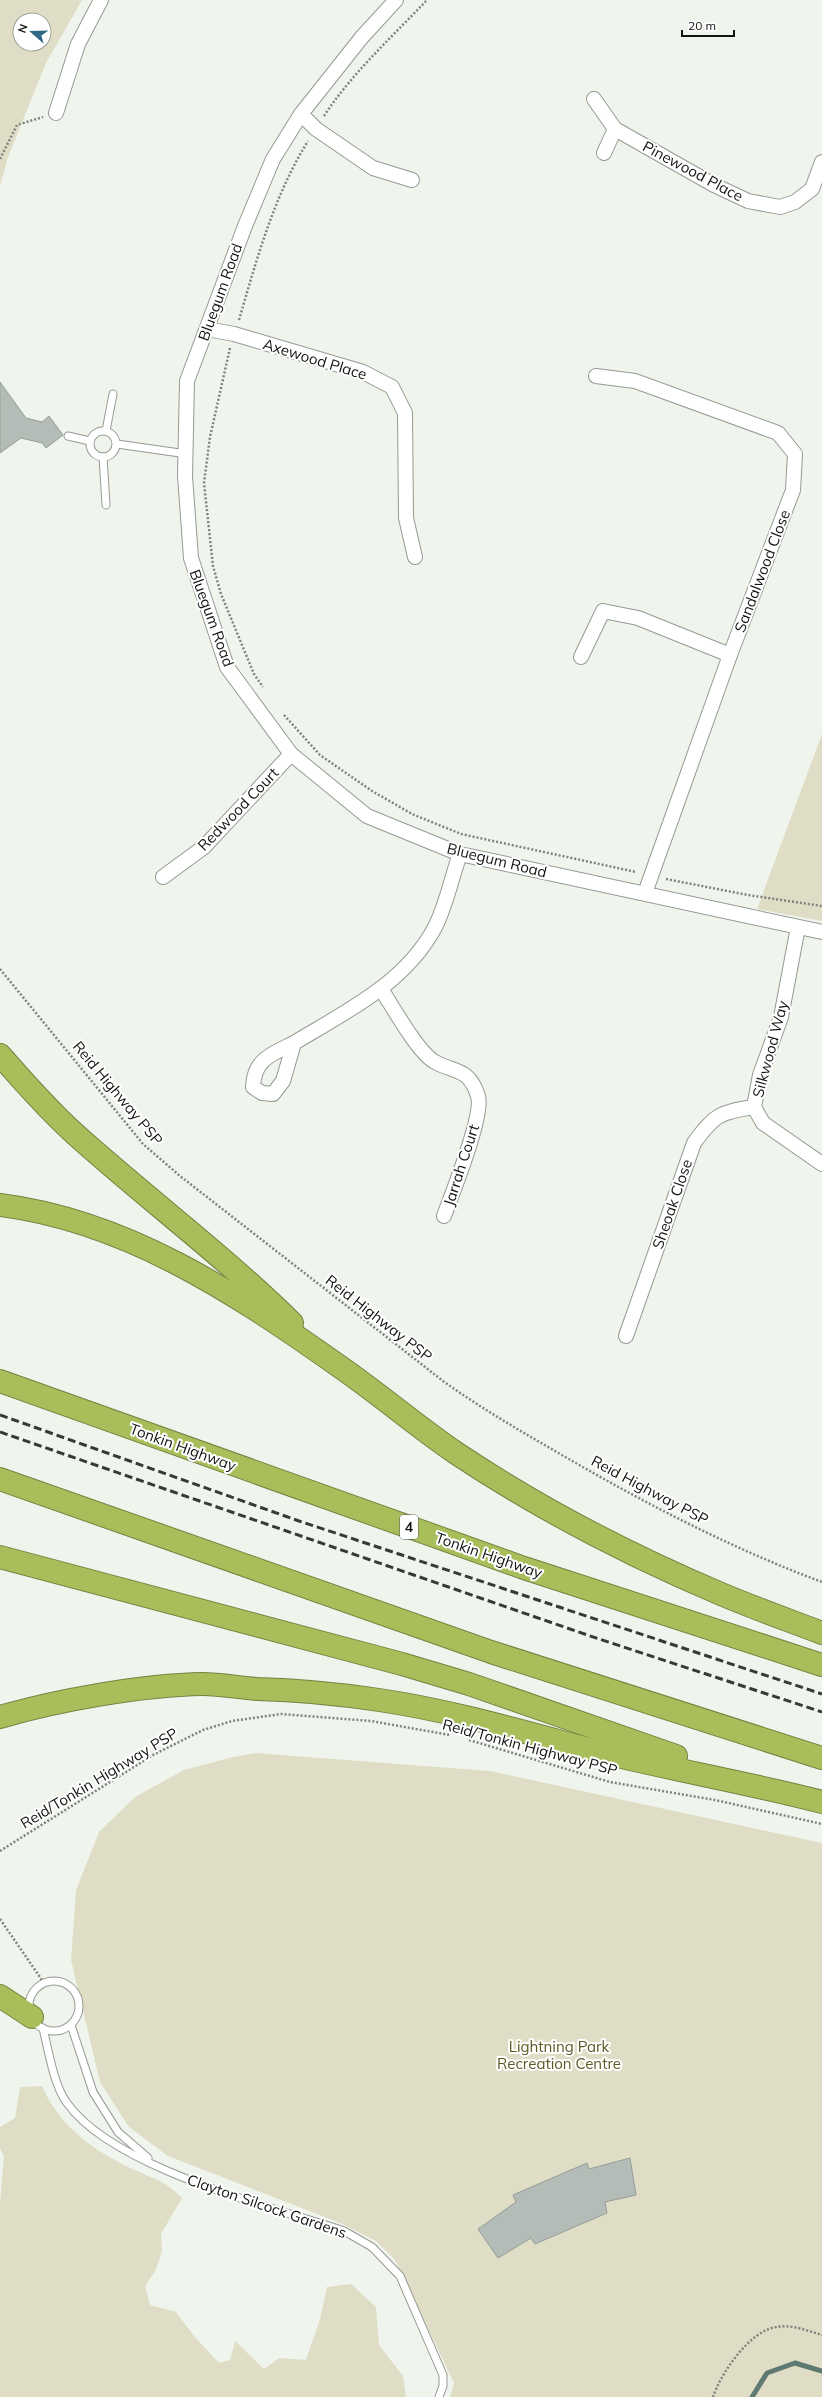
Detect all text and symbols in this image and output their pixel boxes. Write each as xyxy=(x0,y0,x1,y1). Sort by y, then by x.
north arrow xyxy=(12,12,52,52)
scale bar xyxy=(682,12,734,38)
text: 20 m xyxy=(688,18,716,33)
text: N xyxy=(15,22,31,35)
street label: Pinewood Place xyxy=(640,137,746,205)
street label: Bluegum Road xyxy=(194,241,246,343)
street label: Axewood Place xyxy=(261,334,369,384)
street label: Sandalwood Close xyxy=(730,507,794,635)
street label: Bluegum Road xyxy=(186,567,238,669)
street label: Redwood Court xyxy=(194,763,282,855)
street label: Bluegum Road xyxy=(445,838,549,882)
street label: Silkwood Way xyxy=(748,998,792,1100)
street label: Reid Highway PSP xyxy=(69,1037,167,1149)
street label: Jarrah Court xyxy=(439,1122,483,1208)
street label: Sheoak Close xyxy=(648,1157,696,1251)
street label: Reid Highway PSP xyxy=(322,1270,436,1366)
street label: Tonkin Highway xyxy=(127,1419,239,1475)
street label: Reid Highway PSP xyxy=(588,1451,712,1529)
road number: 4 xyxy=(400,1515,418,1539)
street label: Tonkin Highway xyxy=(433,1528,545,1582)
street label: Reid/Tonkin Highway PSP xyxy=(440,1714,620,1780)
street label: Reid/Tonkin Highway PSP xyxy=(17,1723,181,1833)
park label: Lightning Park Recreation Centre xyxy=(497,2037,621,2073)
street label: Clayton Silcock Gardens xyxy=(185,2170,349,2242)

